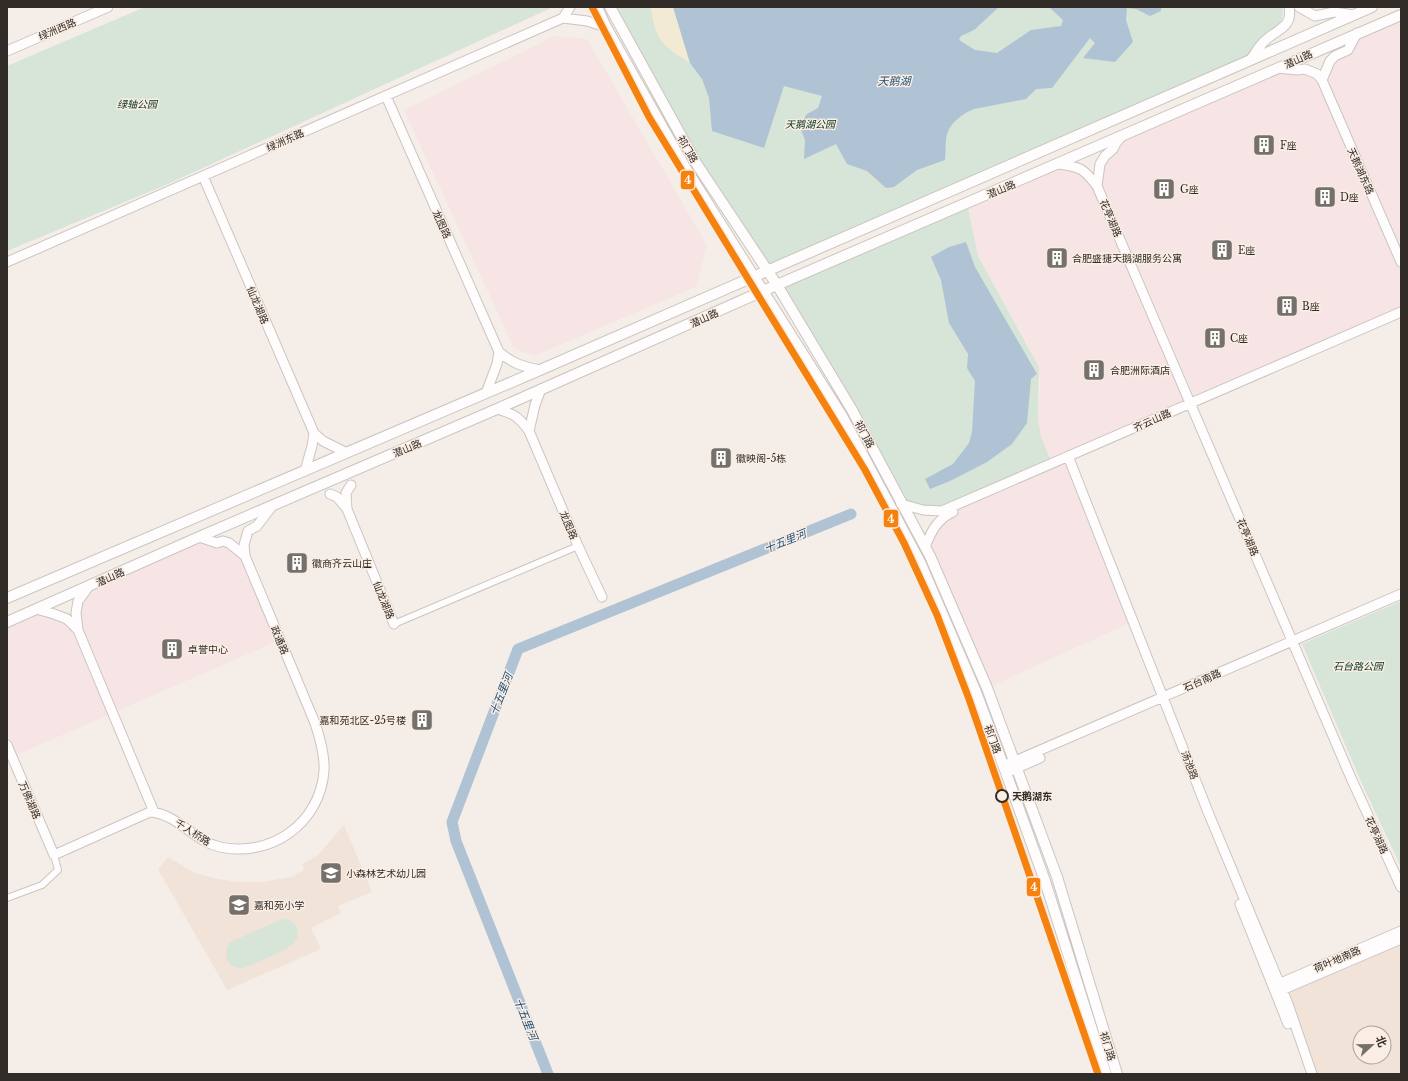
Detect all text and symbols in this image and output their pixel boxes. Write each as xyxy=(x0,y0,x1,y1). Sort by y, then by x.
street label: 绿洲西路 xyxy=(36,16,78,43)
street label: 潜山路 xyxy=(1282,47,1315,71)
water label: 天鹅湖 xyxy=(878,74,912,88)
park label: 绿轴公园 xyxy=(117,98,159,111)
park label: 天鹅湖公园 xyxy=(785,118,837,131)
street label: 绿洲东路 xyxy=(264,126,306,155)
building icon: F座 xyxy=(1251,132,1277,158)
street label: 祁门路 xyxy=(674,133,701,165)
place label: F座 xyxy=(1280,139,1297,152)
street label: 天鹅湖东路 xyxy=(1344,146,1377,197)
line badge: 4 xyxy=(680,170,695,190)
text: 4 xyxy=(684,173,692,187)
building icon: G座 xyxy=(1151,176,1177,202)
street label: 潜山路 xyxy=(985,178,1018,201)
place label: G座 xyxy=(1180,183,1199,196)
building icon: D座 xyxy=(1312,184,1338,210)
place label: D座 xyxy=(1340,191,1359,204)
street label: 花亭湖路 xyxy=(1097,197,1124,239)
street label: 龙图路 xyxy=(430,208,454,241)
building icon: E座 xyxy=(1209,237,1235,263)
place label: E座 xyxy=(1238,244,1255,257)
building icon: 合肥盛捷天鹅湖服务公寓 xyxy=(1044,245,1070,271)
place label: 合肥盛捷天鹅湖服务公寓 xyxy=(1072,252,1182,265)
street label: 仙龙湖路 xyxy=(244,284,271,326)
building icon: B座 xyxy=(1274,293,1300,319)
place label: B座 xyxy=(1302,300,1320,313)
street label: 潜山路 xyxy=(688,306,721,330)
building icon: C座 xyxy=(1202,325,1228,351)
place label: C座 xyxy=(1230,332,1248,345)
building icon: 合肥洲际酒店 xyxy=(1081,357,1107,383)
place label: 合肥洲际酒店 xyxy=(1110,364,1170,377)
street label: 齐云山路 xyxy=(1131,406,1173,435)
street label: 祁门路 xyxy=(852,418,877,451)
street label: 潜山路 xyxy=(391,437,424,460)
building icon: 徽映阁-5栋 xyxy=(708,445,734,471)
place label: 徽映阁-5栋 xyxy=(736,452,786,465)
street label: 龙图路 xyxy=(557,509,580,542)
line badge: 4 xyxy=(883,509,899,528)
text: 4 xyxy=(887,512,895,526)
street label: 花亭湖路 xyxy=(1234,516,1261,558)
water label: 十五里河 xyxy=(762,526,810,556)
building icon: 徽商齐云山庄 xyxy=(284,550,310,576)
place label: 徽商齐云山庄 xyxy=(312,557,372,570)
street label: 潜山路 xyxy=(94,565,127,589)
street label: 仙龙湖路 xyxy=(370,579,397,621)
street label: 政通路 xyxy=(268,624,291,657)
building icon: 卓誉中心 xyxy=(159,636,185,662)
place label: 卓誉中心 xyxy=(188,643,228,656)
park label: 石台路公园 xyxy=(1333,660,1385,673)
street label: 石台南路 xyxy=(1181,666,1223,695)
water label: 十五里河 xyxy=(487,669,516,717)
building icon: 嘉和苑北区-25号楼 xyxy=(409,707,435,733)
place label: 嘉和苑北区-25号楼 xyxy=(320,714,406,727)
street label: 祁门路 xyxy=(981,723,1004,755)
street label: 汤池路 xyxy=(1178,749,1201,782)
street label: 万佛湖路 xyxy=(16,779,43,821)
marker: 天鹅湖东 xyxy=(995,789,1009,803)
place label: 天鹅湖东 xyxy=(1012,790,1052,803)
street label: 花亭湖路 xyxy=(1362,814,1391,856)
street label: 千人桥路 xyxy=(172,816,213,849)
school or university icon: 小森林艺术幼儿园 xyxy=(318,860,344,886)
place label: 小森林艺术幼儿园 xyxy=(346,867,426,880)
line badge: 4 xyxy=(1026,877,1041,897)
text: 4 xyxy=(1030,880,1038,894)
school or university icon: 嘉和苑小学 xyxy=(226,892,252,918)
place label: 嘉和苑小学 xyxy=(254,899,304,912)
street label: 荷叶地南路 xyxy=(1312,944,1363,975)
water label: 十五里河 xyxy=(511,996,541,1044)
north arrow xyxy=(1352,1025,1392,1065)
street label: 祁门路 xyxy=(1097,1030,1118,1062)
text: 北 xyxy=(1373,1034,1390,1049)

